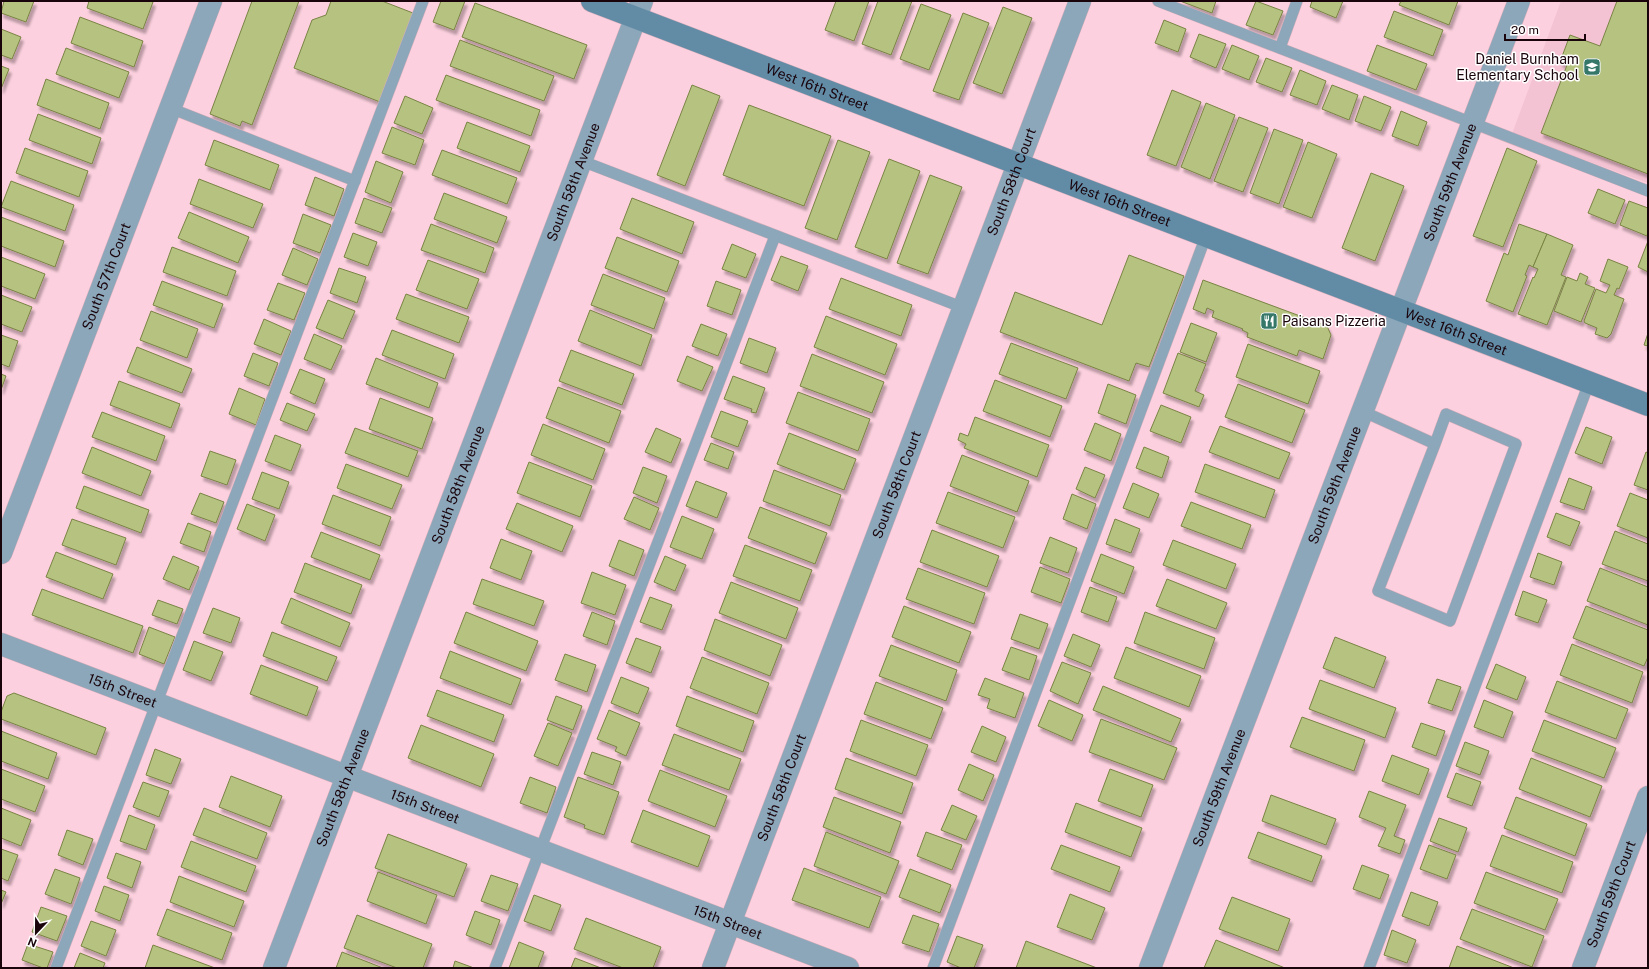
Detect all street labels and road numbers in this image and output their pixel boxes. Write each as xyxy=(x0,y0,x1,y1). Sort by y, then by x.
street label: West 16th Street xyxy=(763,60,871,114)
street label: South 58th Avenue xyxy=(543,120,603,243)
street label: South 59th Avenue xyxy=(1420,121,1480,244)
street label: South 58th Court xyxy=(984,126,1039,238)
street label: West 16th Street xyxy=(1066,176,1173,230)
street label: South 57th Court xyxy=(79,221,134,332)
street label: West 16th Street xyxy=(1402,305,1510,358)
street label: South 58th Avenue xyxy=(428,423,488,546)
street label: South 59th Avenue xyxy=(1305,424,1364,546)
street label: South 58th Court xyxy=(869,429,924,541)
street label: 15th Street xyxy=(86,670,159,711)
street label: South 58th Avenue xyxy=(313,726,372,849)
street label: South 59th Avenue xyxy=(1189,726,1249,849)
street label: South 58th Court xyxy=(754,731,809,844)
street label: 15th Street xyxy=(388,786,462,827)
street label: South 59th Court xyxy=(1583,838,1639,950)
street label: 15th Street xyxy=(691,902,764,942)

